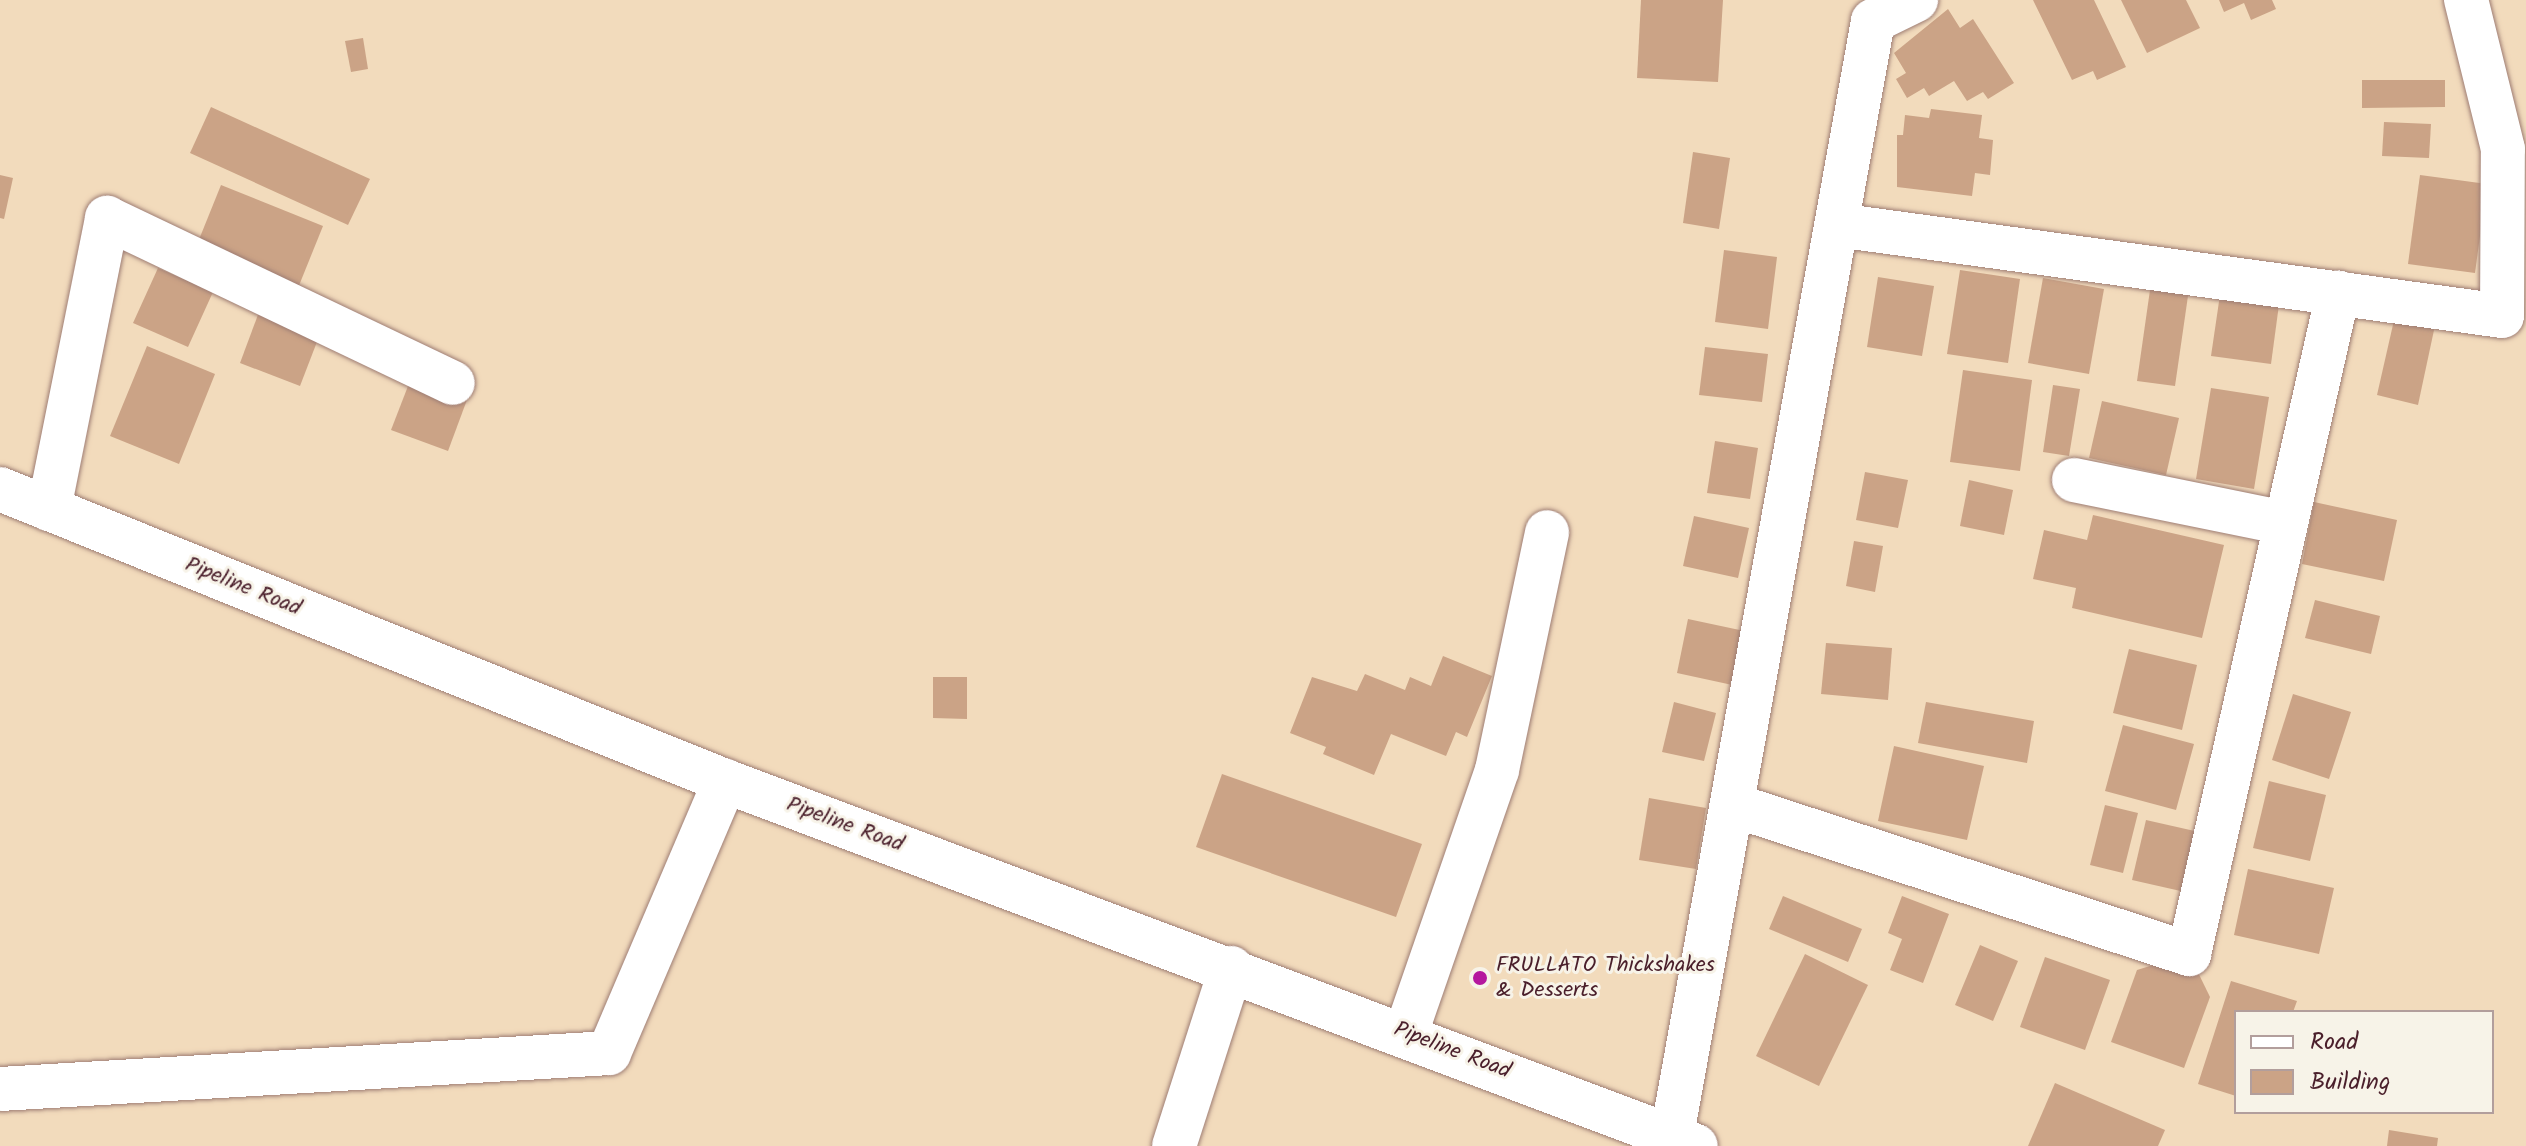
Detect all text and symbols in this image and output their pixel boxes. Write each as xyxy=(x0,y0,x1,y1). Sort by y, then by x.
street label: Pipeline Road xyxy=(181,552,305,622)
street label: Pipeline Road xyxy=(783,792,907,858)
place label: FRULLATO Thickshakes & Desserts xyxy=(1496,952,1715,1004)
marker: FRULLATO Thickshakes & Desserts xyxy=(1471,969,1489,987)
legend xyxy=(2234,1010,2494,1114)
street label: Pipeline Road xyxy=(1390,1017,1514,1085)
text: Road xyxy=(2310,1023,2358,1062)
text: Building xyxy=(2310,1063,2390,1102)

